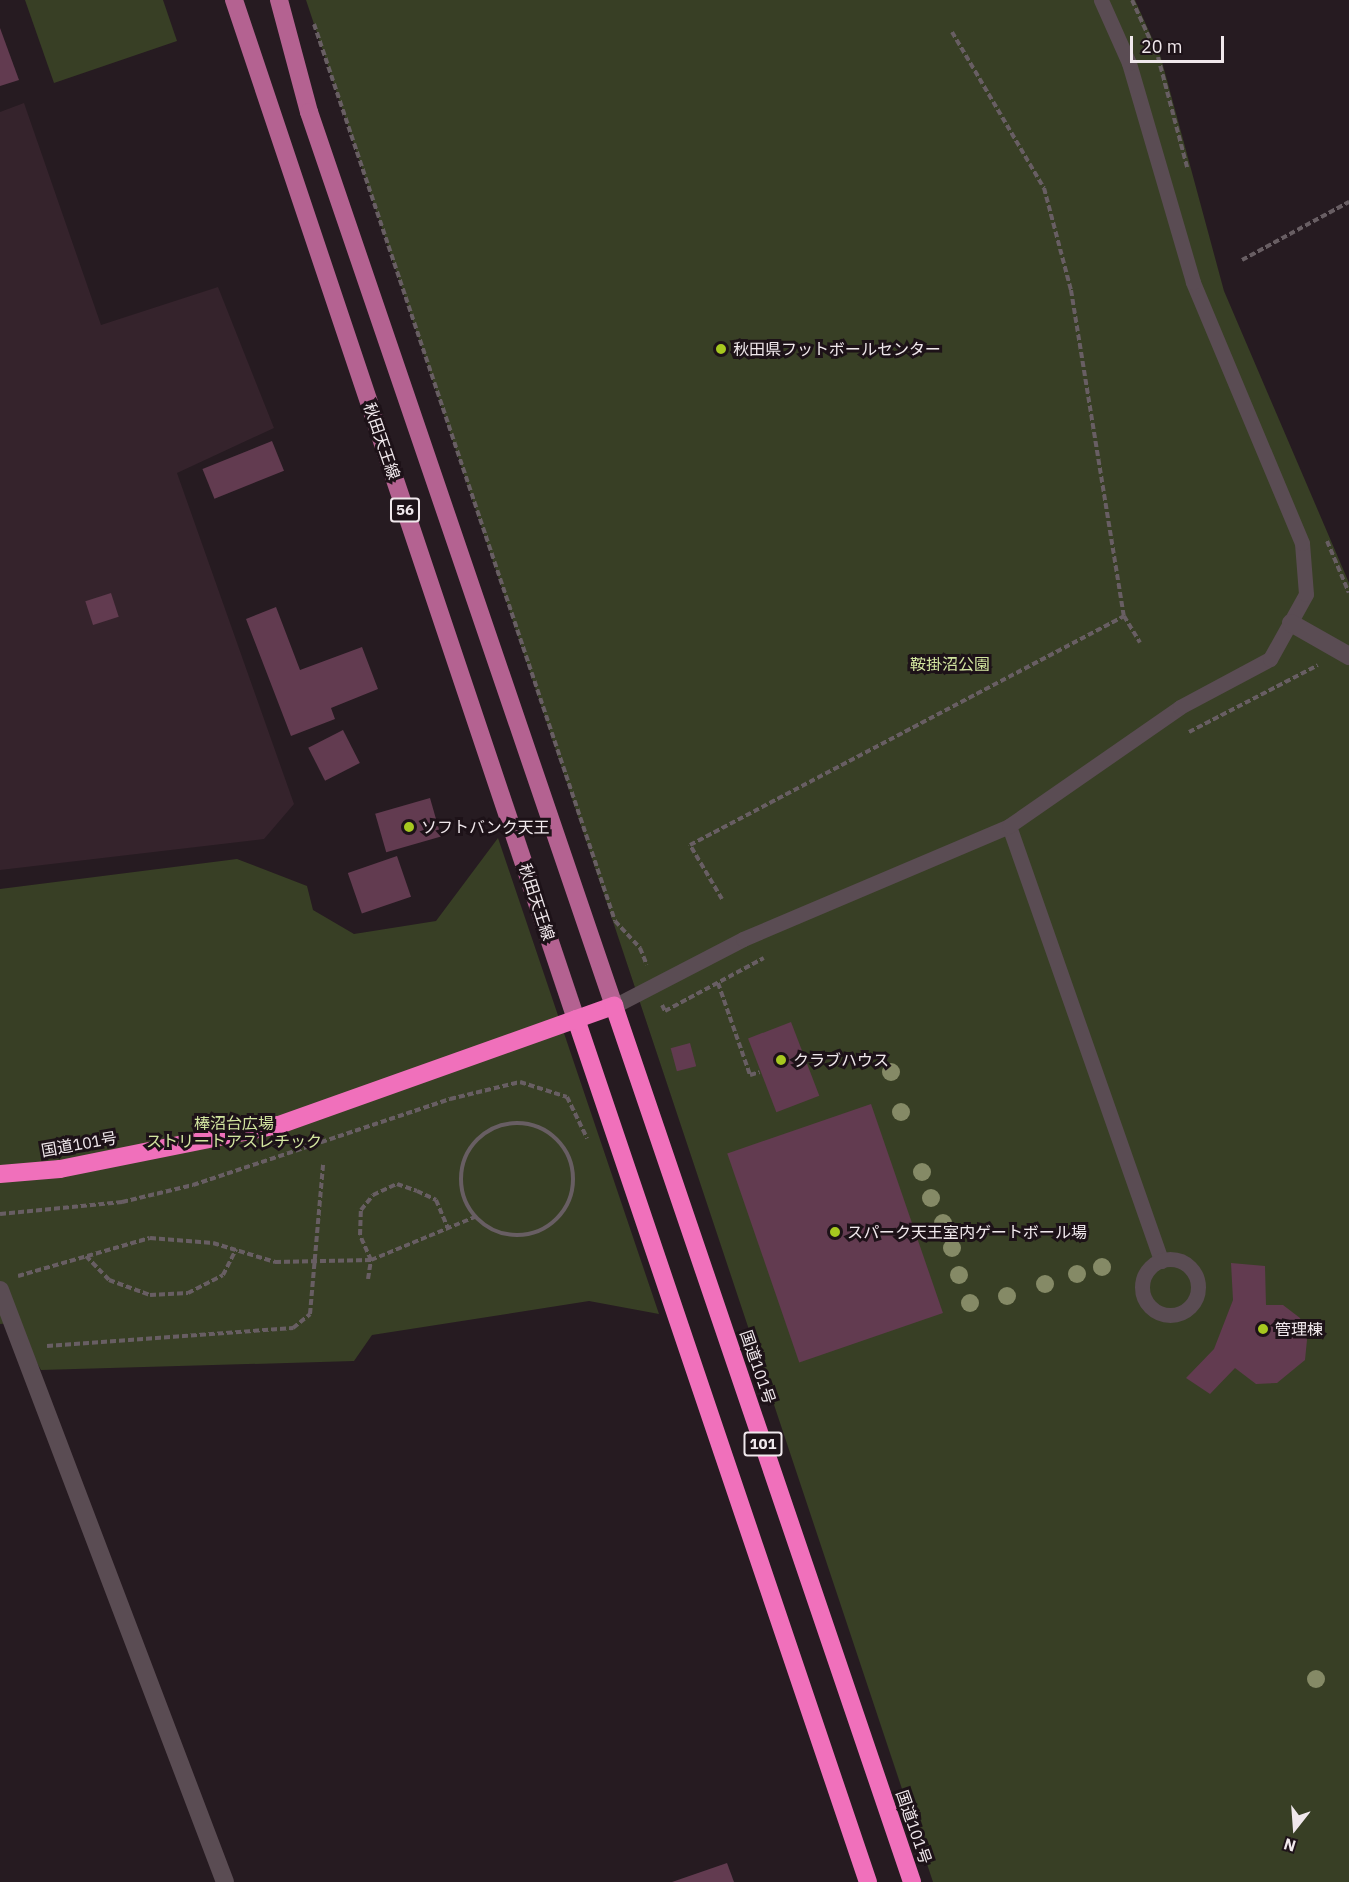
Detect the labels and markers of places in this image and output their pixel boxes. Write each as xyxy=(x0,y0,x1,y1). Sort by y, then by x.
place label: 秋田県フットボールセンター xyxy=(733,339,941,359)
marker: 秋田県フットボールセンター xyxy=(714,342,728,356)
place label: ソフトバンク天王 xyxy=(421,817,549,837)
marker: ソフトバンク天王 xyxy=(402,820,416,834)
place label: クラブハウス xyxy=(793,1050,889,1070)
marker: クラブハウス xyxy=(774,1053,788,1067)
place label: スパーク天王室内ゲートボール場 xyxy=(847,1222,1087,1242)
marker: スパーク天王室内ゲートボール場 xyxy=(828,1225,842,1239)
place label: 管理棟 xyxy=(1275,1319,1323,1339)
marker: 管理棟 xyxy=(1256,1322,1270,1336)

